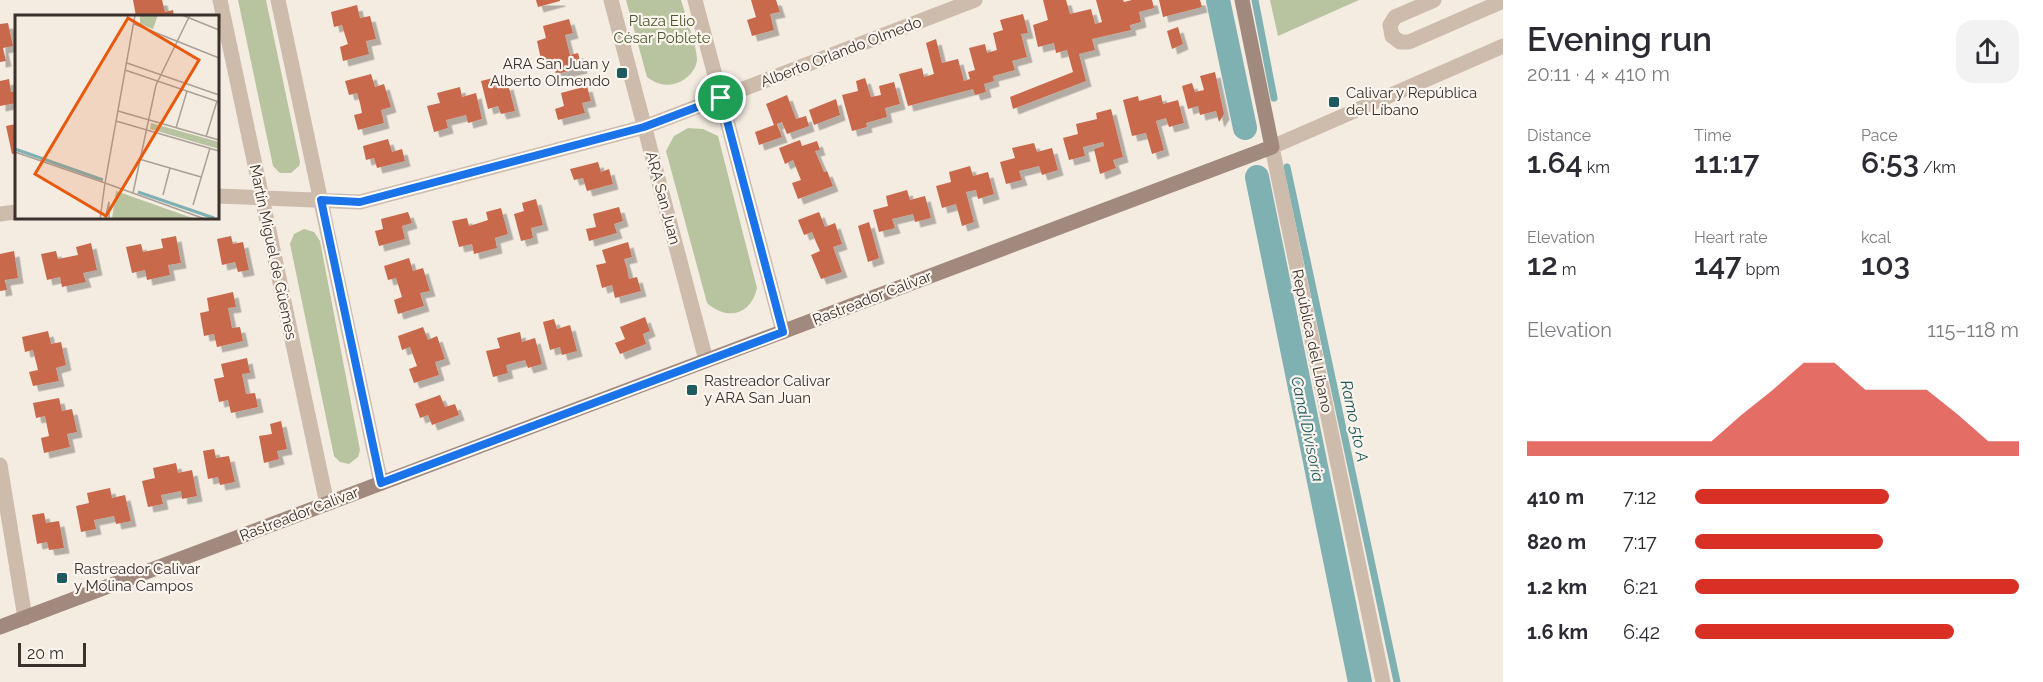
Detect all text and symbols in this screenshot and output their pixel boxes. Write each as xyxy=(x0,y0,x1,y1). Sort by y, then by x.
park label: Plaza Elio César Poblete xyxy=(613,12,711,47)
street label: Alberto Orlando Olmedo xyxy=(758,13,924,91)
inset map xyxy=(15,15,219,219)
text: Evening run xyxy=(1527,20,1712,59)
button: share xyxy=(1956,20,2019,83)
place label: ARA San Juan y Alberto Olmendo xyxy=(490,55,610,90)
text: 20:11 · 4 × 410 m xyxy=(1527,62,1670,86)
marker: ARA San Juan y Alberto Olmendo xyxy=(615,66,629,80)
pin xyxy=(695,72,746,123)
icon: arrive xyxy=(704,81,737,114)
place label: Calivar y República del Líbano xyxy=(1346,84,1477,119)
marker: Calivar y República del Líbano xyxy=(1327,95,1341,109)
text: Distance xyxy=(1527,126,1591,145)
text: Time xyxy=(1694,126,1731,145)
text: Pace xyxy=(1861,126,1898,145)
text: 1.64 xyxy=(1527,145,1583,180)
text: 11:17 xyxy=(1694,145,1760,180)
text: 6:53 xyxy=(1861,145,1919,180)
street label: ARA San Juan xyxy=(642,149,684,247)
text: km xyxy=(1583,158,1610,177)
text: /km xyxy=(1919,158,1956,177)
street label: Martín Miguel de Güemes xyxy=(246,163,300,341)
text: Elevation xyxy=(1527,228,1595,247)
text: Heart rate xyxy=(1694,228,1768,247)
text: kcal xyxy=(1861,228,1891,247)
text: 12 xyxy=(1527,247,1558,282)
text: 147 xyxy=(1694,247,1742,282)
text: 103 xyxy=(1861,247,1910,282)
text: m xyxy=(1558,260,1576,279)
text: bpm xyxy=(1742,260,1780,279)
street label: Rastreador Calivar xyxy=(810,267,935,329)
street label: República del Líbano xyxy=(1288,268,1336,414)
text: Elevation xyxy=(1527,318,1612,342)
text: 115–118 m xyxy=(1927,318,2019,342)
place label: Rastreador Calivar y ARA San Juan xyxy=(704,372,831,407)
water label: Canal Divisoria xyxy=(1287,375,1328,484)
water label: Ramo 5to A xyxy=(1337,378,1372,464)
marker: Rastreador Calivar y ARA San Juan xyxy=(685,383,699,397)
street label: Rastreador Calivar xyxy=(237,483,362,545)
text: 410 m xyxy=(1527,485,1584,509)
text: 7:12 xyxy=(1623,485,1656,509)
text: 820 m xyxy=(1527,530,1586,554)
text: 7:17 xyxy=(1623,530,1657,554)
place label: Rastreador Calivar y Molina Campos xyxy=(74,560,201,595)
marker: Rastreador Calivar y Molina Campos xyxy=(55,571,69,585)
text: 1.2 km xyxy=(1527,575,1587,599)
text: 6:21 xyxy=(1623,575,1658,599)
text: 1.6 km xyxy=(1527,620,1588,644)
text: 6:42 xyxy=(1623,620,1660,644)
scale bar xyxy=(18,640,86,668)
text: 20 m xyxy=(27,644,64,663)

